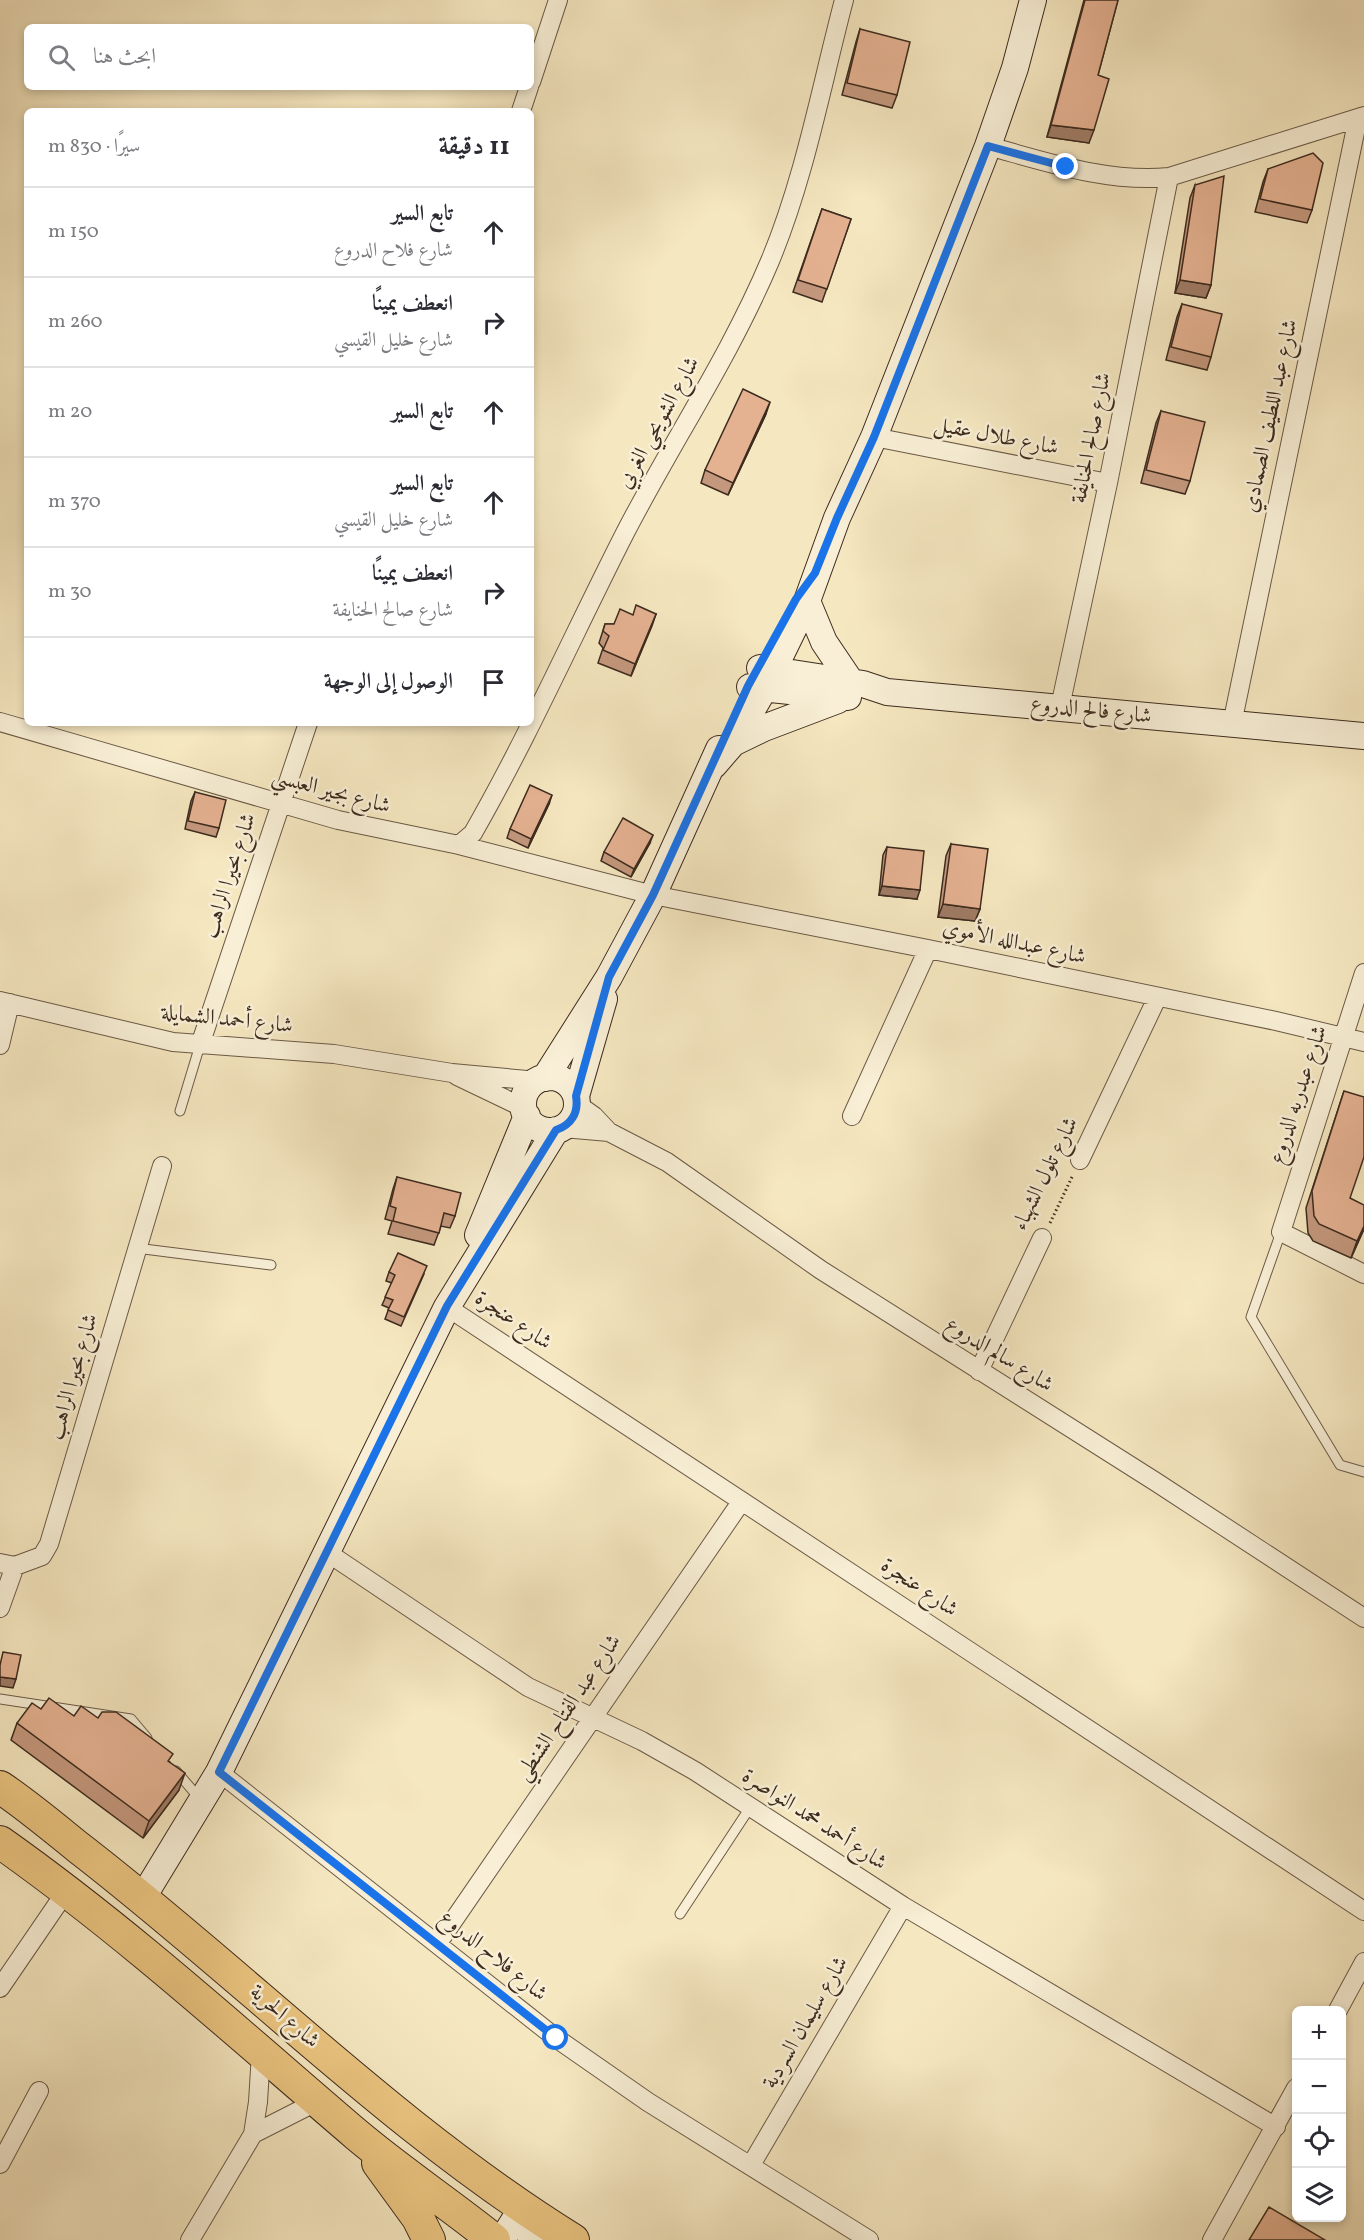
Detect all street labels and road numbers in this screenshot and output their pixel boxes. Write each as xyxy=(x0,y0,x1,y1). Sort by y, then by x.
street label: شارع عبد اللطيف الصمادي xyxy=(1235,317,1308,516)
street label: شارع الشويحي الغربي xyxy=(610,351,711,496)
street label: شارع صالح الحنايفة xyxy=(1064,370,1122,506)
street label: شارع طلال عقيل xyxy=(931,410,1061,465)
street label: شارع فالح الدروع xyxy=(1029,689,1153,735)
street label: شارع بجير العبسي xyxy=(267,761,394,826)
street label: شارع بحيرا الراهب xyxy=(195,809,266,943)
street label: شارع عبدالله الأموي xyxy=(939,911,1089,974)
street label: شارع أحمد الشمايلة xyxy=(159,996,295,1043)
street label: شارع عبدربه الدروع xyxy=(1262,1022,1337,1169)
street label: شارع تلول الشهباء xyxy=(1005,1112,1088,1236)
street label: شارع عنجرة xyxy=(467,1284,558,1359)
street label: شارع سالم الدروع xyxy=(938,1309,1059,1402)
street label: شارع بحيرا الراهب xyxy=(41,1310,108,1444)
street label: شارع عنجرة xyxy=(873,1551,964,1626)
street label: شارع عبد الفتاح الشنطي xyxy=(508,1628,632,1789)
street label: شارع أحمد محمد النواصرة xyxy=(735,1760,894,1880)
street label: شارع فلاح الدروع xyxy=(431,1903,554,2011)
street label: شارع سليمان السردية xyxy=(755,1951,857,2096)
street label: شارع الحرية xyxy=(241,1978,326,2057)

